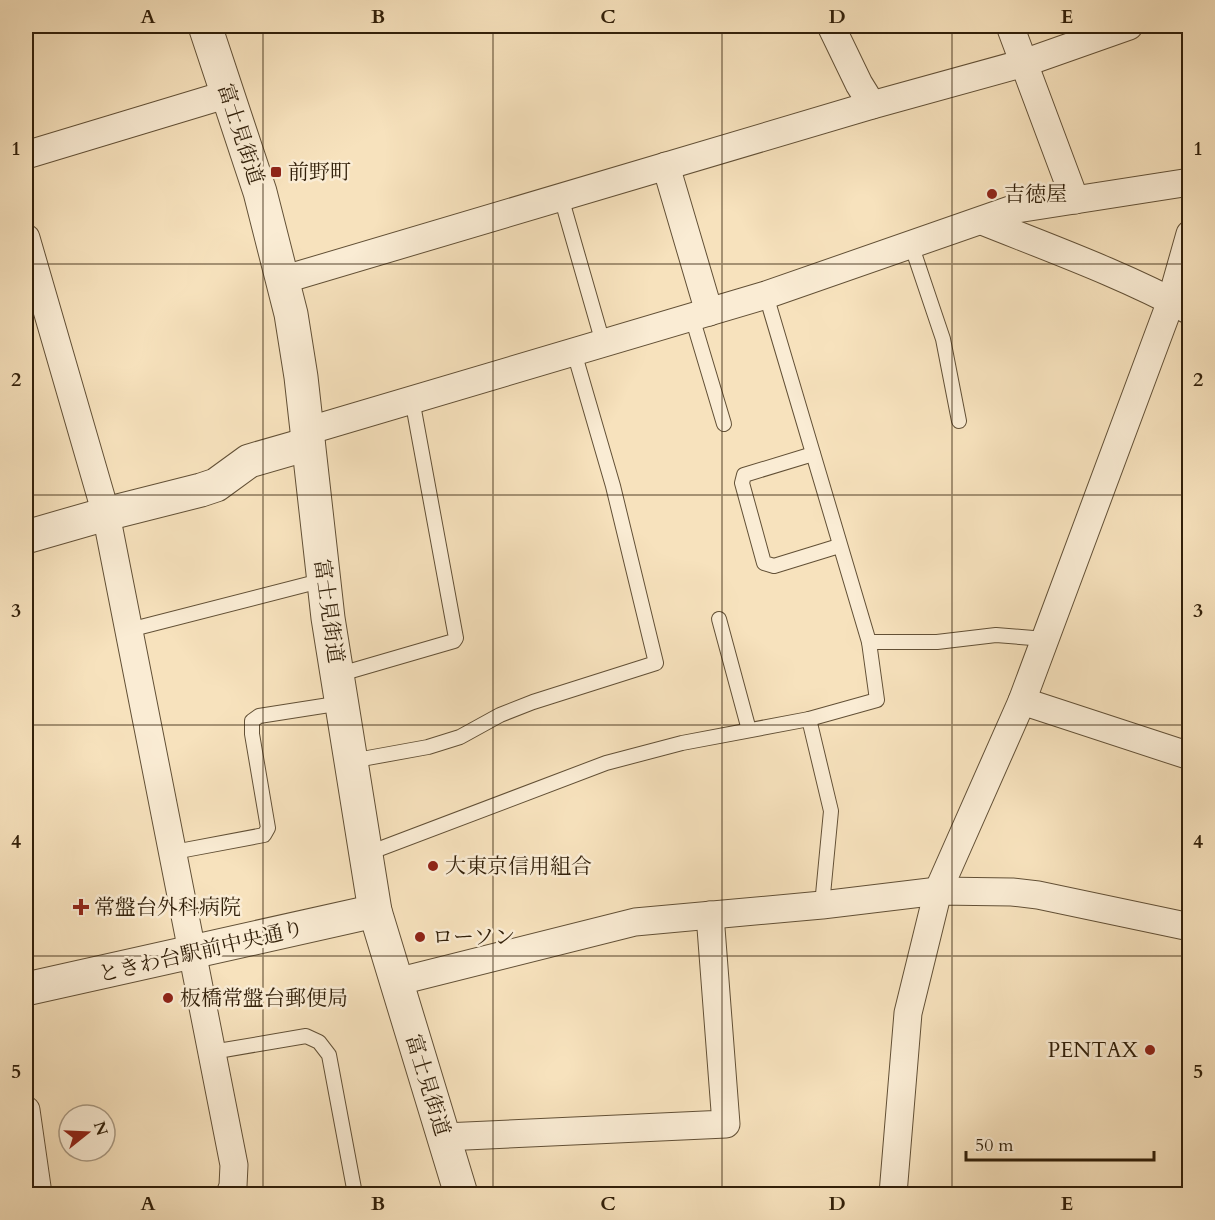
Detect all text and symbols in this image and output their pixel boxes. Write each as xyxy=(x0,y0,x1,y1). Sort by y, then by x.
text: A xyxy=(140,3,156,30)
text: B xyxy=(371,3,385,30)
text: C xyxy=(600,3,616,30)
text: D xyxy=(828,3,846,30)
text: E xyxy=(1061,3,1073,30)
street label: 富士見街道 xyxy=(211,80,271,189)
text: 1 xyxy=(11,135,21,162)
text: 1 xyxy=(1193,135,1203,162)
place label: 前野町 xyxy=(288,158,351,187)
marker: 前野町 xyxy=(269,165,283,179)
place label: 吉徳屋 xyxy=(1004,180,1067,209)
marker: 吉徳屋 xyxy=(985,187,999,201)
text: 2 xyxy=(11,366,21,393)
text: 2 xyxy=(1193,366,1203,393)
street label: 富士見街道 xyxy=(307,557,350,665)
text: 3 xyxy=(11,597,21,624)
text: 3 xyxy=(1193,597,1203,624)
text: 4 xyxy=(11,828,21,855)
text: 4 xyxy=(1193,828,1203,855)
place label: 大東京信用組合 xyxy=(445,852,592,881)
marker: 大東京信用組合 xyxy=(426,859,440,873)
place label: 常盤台外科病院 xyxy=(94,893,241,922)
marker: 常盤台外科病院 xyxy=(72,898,90,916)
street label: ときわ台駅前中央通り xyxy=(96,914,307,989)
place label: ローソン xyxy=(432,923,515,952)
marker: ローソン xyxy=(413,930,427,944)
place label: 板橋常盤台郵便局 xyxy=(180,984,348,1013)
marker: 板橋常盤台郵便局 xyxy=(161,991,175,1005)
street label: 富士見街道 xyxy=(398,1031,457,1140)
place label: PENTAX xyxy=(1048,1036,1138,1065)
marker: PENTAX xyxy=(1143,1043,1157,1057)
text: 5 xyxy=(11,1058,21,1085)
text: 5 xyxy=(1193,1058,1203,1085)
north arrow xyxy=(57,1103,117,1163)
text: N xyxy=(88,1119,113,1139)
scale bar xyxy=(966,1124,1154,1162)
text: 50 m xyxy=(975,1133,1014,1158)
text: A xyxy=(140,1190,156,1217)
text: B xyxy=(371,1190,385,1217)
text: C xyxy=(600,1190,616,1217)
text: D xyxy=(828,1190,846,1217)
text: E xyxy=(1061,1190,1073,1217)

